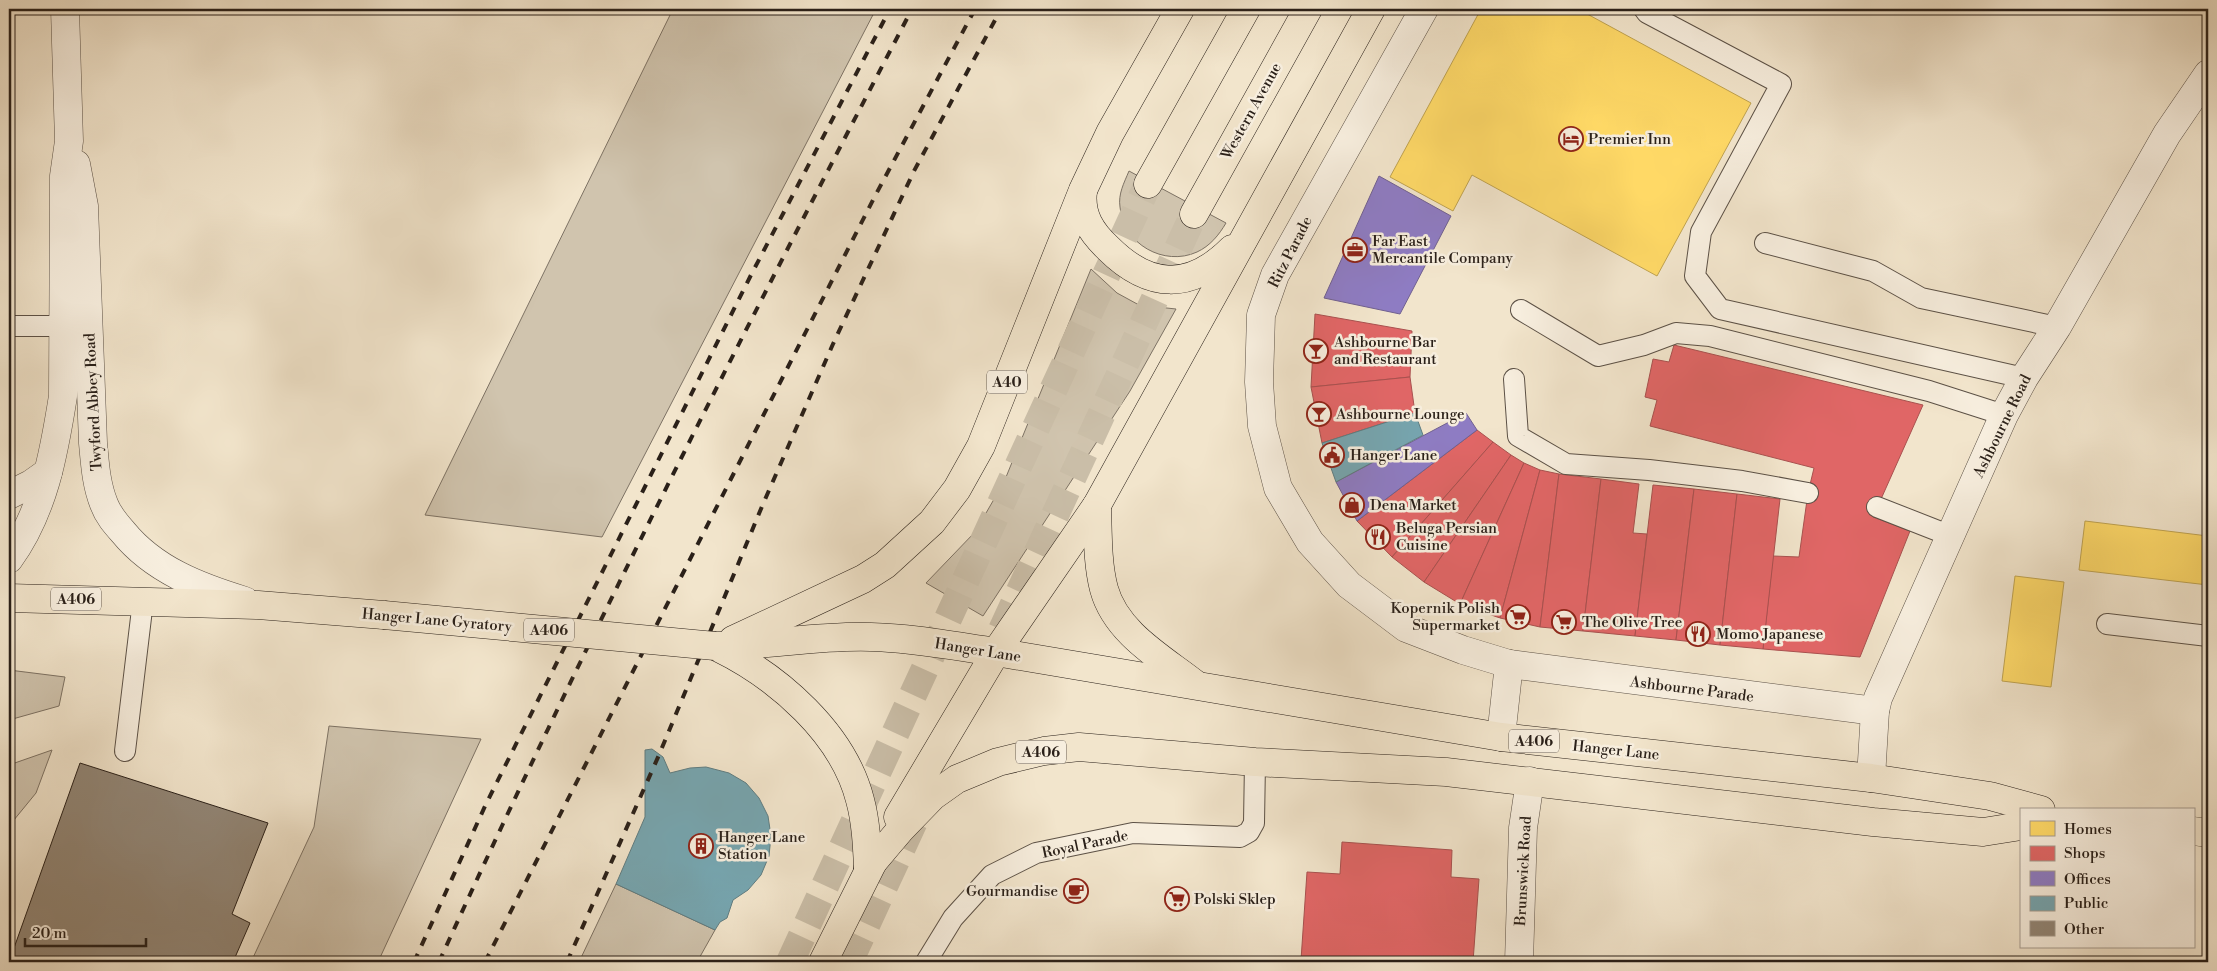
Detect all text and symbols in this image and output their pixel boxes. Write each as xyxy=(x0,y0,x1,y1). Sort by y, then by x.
street label: Western Avenue xyxy=(1216,59,1286,164)
hotel icon: Premier Inn xyxy=(1558,126,1584,152)
place label: Premier Inn xyxy=(1588,130,1671,149)
street label: Ritz Parade xyxy=(1264,213,1317,291)
place label: Far East Mercantile Company xyxy=(1372,232,1514,268)
office icon: Far East Mercantile Company xyxy=(1342,237,1368,263)
street label: Twyford Abbey Road xyxy=(80,332,107,471)
place label: Ashbourne Bar and Restaurant xyxy=(1333,333,1437,369)
bar icon: Ashbourne Bar and Restaurant xyxy=(1303,338,1329,364)
road number: A40 xyxy=(987,371,1027,394)
street label: Ashbourne Road xyxy=(1969,371,2036,482)
bar icon: Ashbourne Lounge xyxy=(1306,401,1332,427)
place label: Ashbourne Lounge xyxy=(1335,405,1465,424)
public building icon: Hanger Lane xyxy=(1319,442,1345,468)
place label: Hanger Lane xyxy=(1350,446,1437,465)
shop icon: Dena Market xyxy=(1339,492,1365,518)
place label: Dena Market xyxy=(1370,496,1457,515)
place label: Beluga Persian Cuisine xyxy=(1395,519,1497,555)
restaurant icon: Beluga Persian Cuisine xyxy=(1365,524,1391,550)
road number: A406 xyxy=(51,588,101,610)
place label: Kopernik Polish Supermarket xyxy=(1390,599,1501,635)
street label: Hanger Lane Gyratory xyxy=(361,604,514,637)
supermarket icon: Kopernik Polish Supermarket xyxy=(1505,604,1531,630)
supermarket icon: The Olive Tree xyxy=(1551,609,1577,635)
place label: The Olive Tree xyxy=(1582,613,1682,632)
road number: A406 xyxy=(524,618,574,642)
restaurant icon: Momo Japanese xyxy=(1685,621,1711,647)
place label: Momo Japanese xyxy=(1716,625,1823,644)
street label: Hanger Lane xyxy=(933,634,1023,667)
street label: Ashbourne Parade xyxy=(1628,672,1755,707)
road number: A406 xyxy=(1509,729,1559,752)
street label: Hanger Lane xyxy=(1572,736,1660,765)
road number: A406 xyxy=(1016,740,1066,764)
legend xyxy=(2020,808,2194,948)
street label: Brunswick Road xyxy=(1511,815,1536,928)
text: Homes xyxy=(2064,820,2112,839)
street label: Royal Parade xyxy=(1040,826,1130,863)
place label: Hanger Lane Station xyxy=(718,828,805,864)
building icon: Hanger Lane Station xyxy=(688,833,714,859)
text: Shops xyxy=(2064,844,2105,863)
text: Offices xyxy=(2064,870,2111,889)
cafe icon: Gourmandise xyxy=(1063,878,1089,904)
place label: Gourmandise xyxy=(966,882,1058,901)
supermarket icon: Polski Sklep xyxy=(1164,886,1190,912)
place label: Polski Sklep xyxy=(1194,890,1276,909)
text: Public xyxy=(2064,894,2108,913)
scale bar xyxy=(25,916,146,948)
text: Other xyxy=(2064,920,2105,939)
text: 20 m xyxy=(32,924,67,943)

